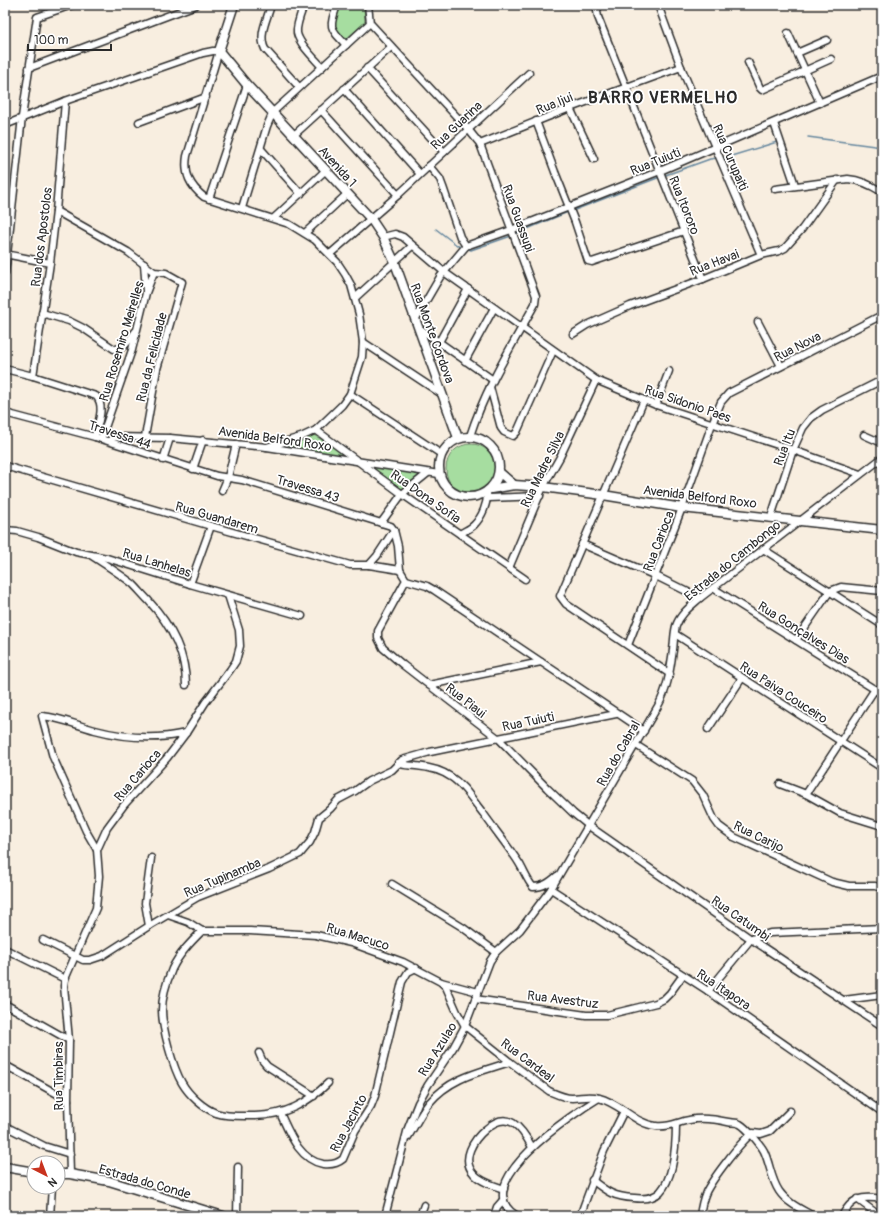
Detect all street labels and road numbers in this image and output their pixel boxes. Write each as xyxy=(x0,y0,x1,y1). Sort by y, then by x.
street label: Rua Ijui xyxy=(534,89,575,118)
street label: Rua Guarina xyxy=(428,98,486,154)
street label: Rua Curupaiti xyxy=(709,122,751,193)
street label: Avenida 1 xyxy=(315,143,360,190)
street label: Rua Tuiuti xyxy=(628,145,683,179)
street label: Rua Itororo xyxy=(665,174,703,237)
street label: Rua Guassupi xyxy=(498,182,538,254)
street label: Rua dos Apostolos xyxy=(28,186,56,288)
street label: Rua Havai xyxy=(687,246,741,280)
street label: Rua Rosemiro Meirelles xyxy=(96,279,148,403)
street label: Rua Monte Cordova xyxy=(407,281,458,386)
street label: Rua da Felicidade xyxy=(133,310,171,404)
street label: Rua Nova xyxy=(771,328,824,366)
street label: Rua Sidonio Paes xyxy=(642,382,733,426)
street label: Travessa 44 xyxy=(86,417,154,453)
street label: Avenida Belford Roxo xyxy=(217,423,333,455)
street label: Rua Itu xyxy=(771,427,799,468)
street label: Rua Madre Silva xyxy=(517,429,568,510)
street label: Rua Dona Sofia xyxy=(387,467,464,527)
street label: Travessa 43 xyxy=(274,472,341,506)
street label: Avenida Belford Roxo xyxy=(642,482,758,512)
street label: Rua Guandarem xyxy=(173,498,260,537)
street label: Rua Carioca xyxy=(640,509,678,574)
street label: Estrada do Cambongo xyxy=(681,517,784,605)
street label: Rua Lanhelas xyxy=(121,545,193,581)
street label: Rua Gonçalves Dias xyxy=(755,598,852,668)
street label: Rua Paiva Couceiro xyxy=(737,659,830,727)
street label: Rua Piaui xyxy=(442,680,489,722)
street label: Rua Tuiuti xyxy=(501,709,556,735)
street label: Rua do Cabral xyxy=(594,718,644,789)
street label: Rua Carioca xyxy=(111,746,165,805)
street label: Rua Carijo xyxy=(731,818,786,856)
street label: Rua Tupinamba xyxy=(182,855,263,901)
street label: Rua Catumbi xyxy=(708,893,773,945)
street label: Rua Macuco xyxy=(324,920,391,954)
street label: Rua Itapora xyxy=(693,966,753,1014)
street label: Rua Avestruz xyxy=(526,988,600,1012)
street label: Rua Azulao xyxy=(415,1020,461,1079)
street label: Rua Cardeal xyxy=(497,1035,558,1086)
street label: Rua Timbiras xyxy=(51,1041,67,1110)
street label: Rua Jacinto xyxy=(327,1092,371,1155)
street label: Estrada do Conde xyxy=(97,1161,193,1203)

